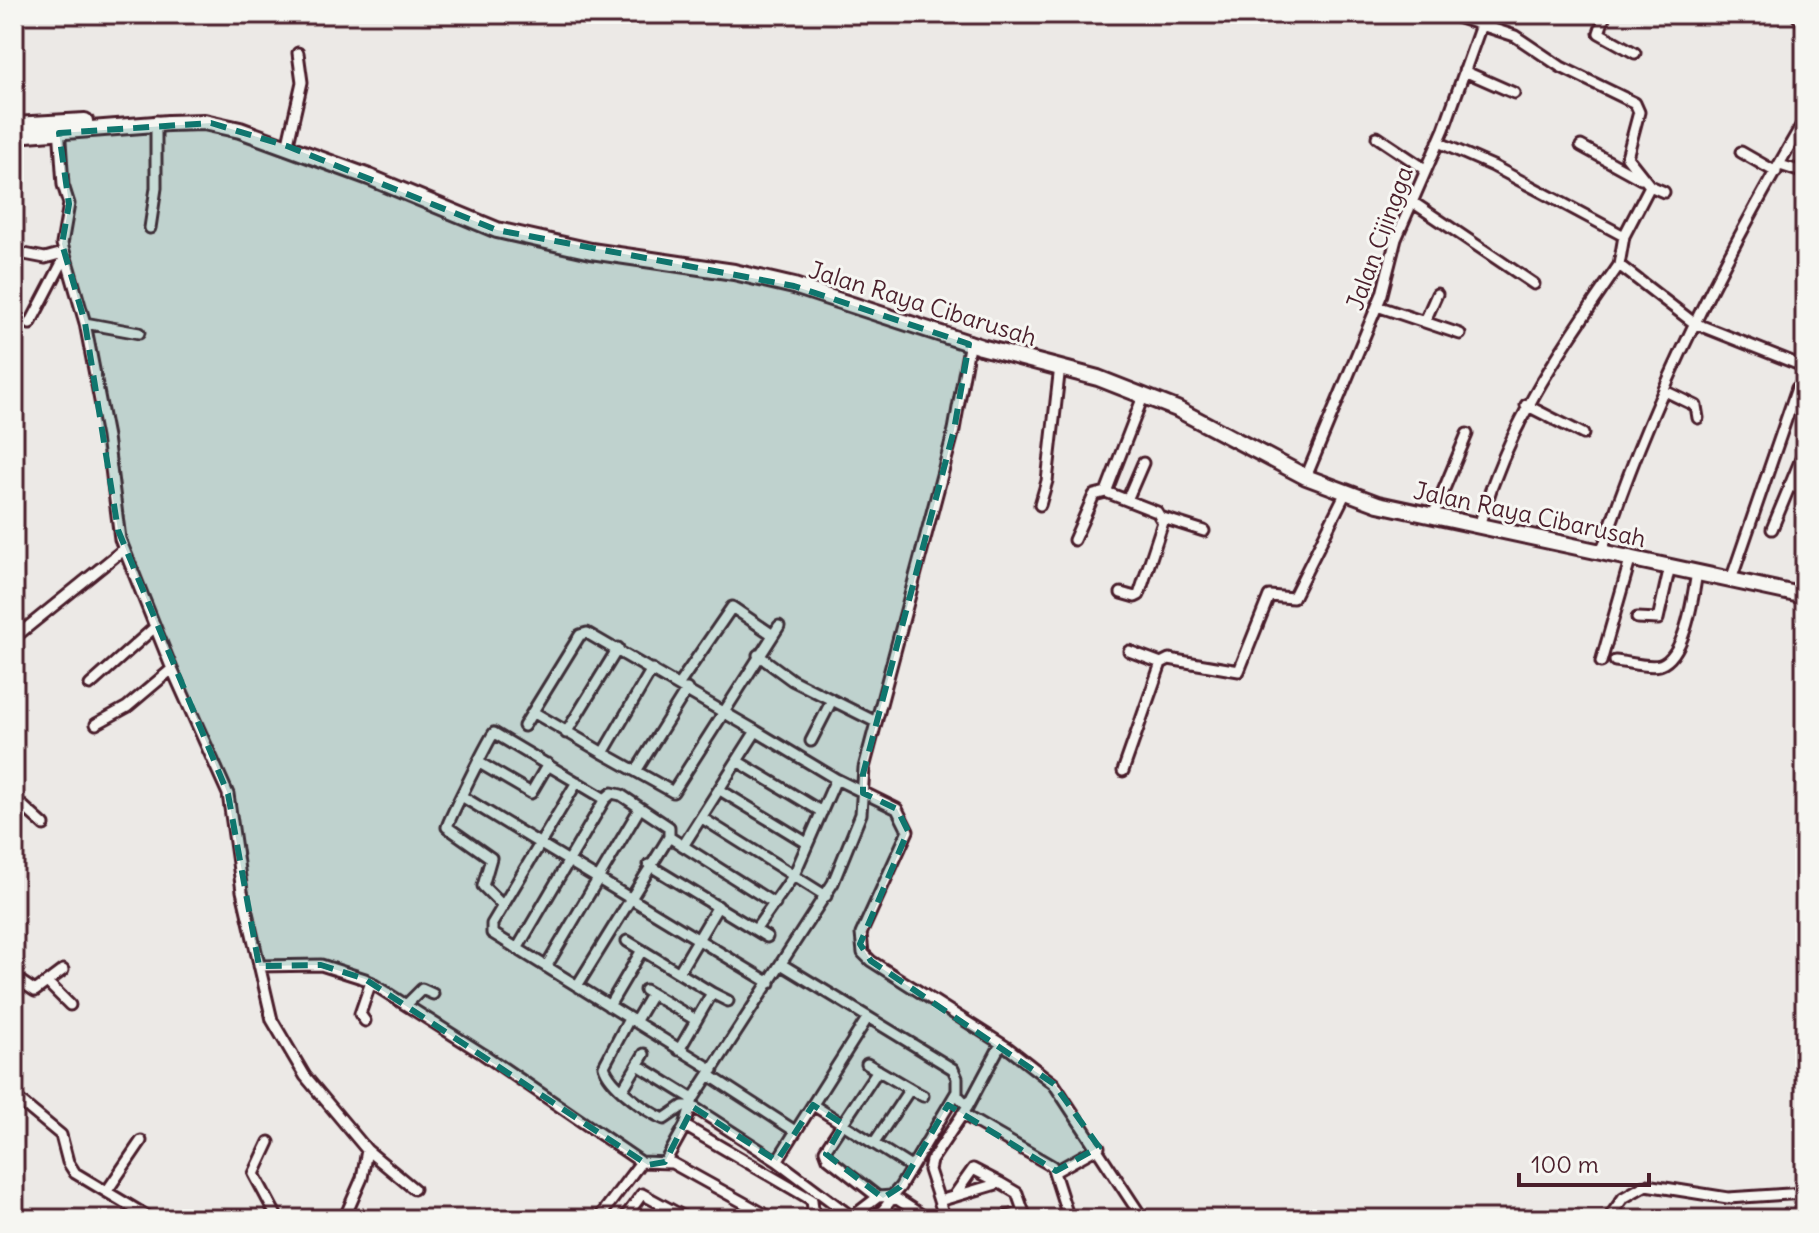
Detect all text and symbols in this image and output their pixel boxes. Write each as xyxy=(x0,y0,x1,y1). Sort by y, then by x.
street label: Jalan Cijingga xyxy=(1339,162,1419,314)
street label: Jalan Raya Cibarusah xyxy=(805,254,1041,352)
street label: Jalan Raya Cibarusah xyxy=(1411,475,1649,553)
scale bar xyxy=(1519,1137,1649,1187)
text: 100 m xyxy=(1531,1149,1599,1179)

